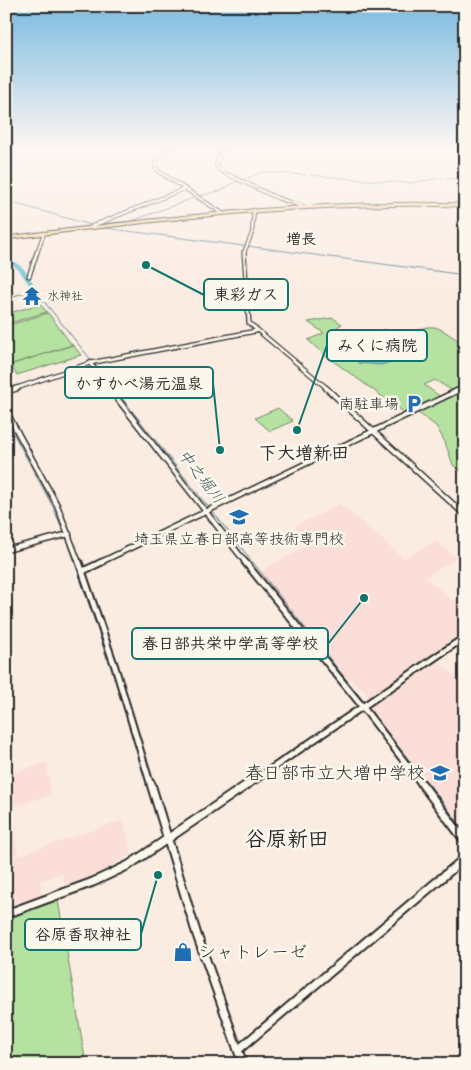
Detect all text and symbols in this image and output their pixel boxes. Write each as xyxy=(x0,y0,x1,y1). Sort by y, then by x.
district label: 増長 xyxy=(286,231,316,250)
callout: 東彩ガス xyxy=(204,279,288,310)
temple icon: 水神社 xyxy=(21,285,43,307)
text: 東彩ガス xyxy=(214,286,278,307)
place label: 水神社 xyxy=(47,290,83,305)
callout: みくに病院 xyxy=(327,330,427,361)
text: みくに病院 xyxy=(337,337,417,358)
callout: かすかべ湯元温泉 xyxy=(65,367,213,398)
text: かすかべ湯元温泉 xyxy=(75,375,203,396)
parking icon: 南駐車場 xyxy=(403,393,425,415)
place label: 南駐車場 xyxy=(339,396,399,415)
district label: 下大増新田 xyxy=(259,444,349,466)
water label: 中之堀川 xyxy=(172,446,228,509)
school or university icon: 埼玉県立春日部高等技術専門校 xyxy=(228,506,250,528)
place label: 埼玉県立春日部高等技術専門校 xyxy=(134,531,344,550)
callout: 春日部共栄中学高等学校 xyxy=(132,628,328,659)
text: 春日部共栄中学高等学校 xyxy=(142,635,318,656)
school or university icon: 春日部市立大増中学校 xyxy=(429,762,451,784)
place label: 春日部市立大増中学校 xyxy=(245,764,425,786)
district label: 谷原新田 xyxy=(245,829,329,855)
callout: 谷原香取神社 xyxy=(25,919,141,950)
text: 谷原香取神社 xyxy=(35,927,131,947)
shop icon: シャトレーゼ xyxy=(172,941,194,963)
place label: シャトレーゼ xyxy=(198,944,307,965)

